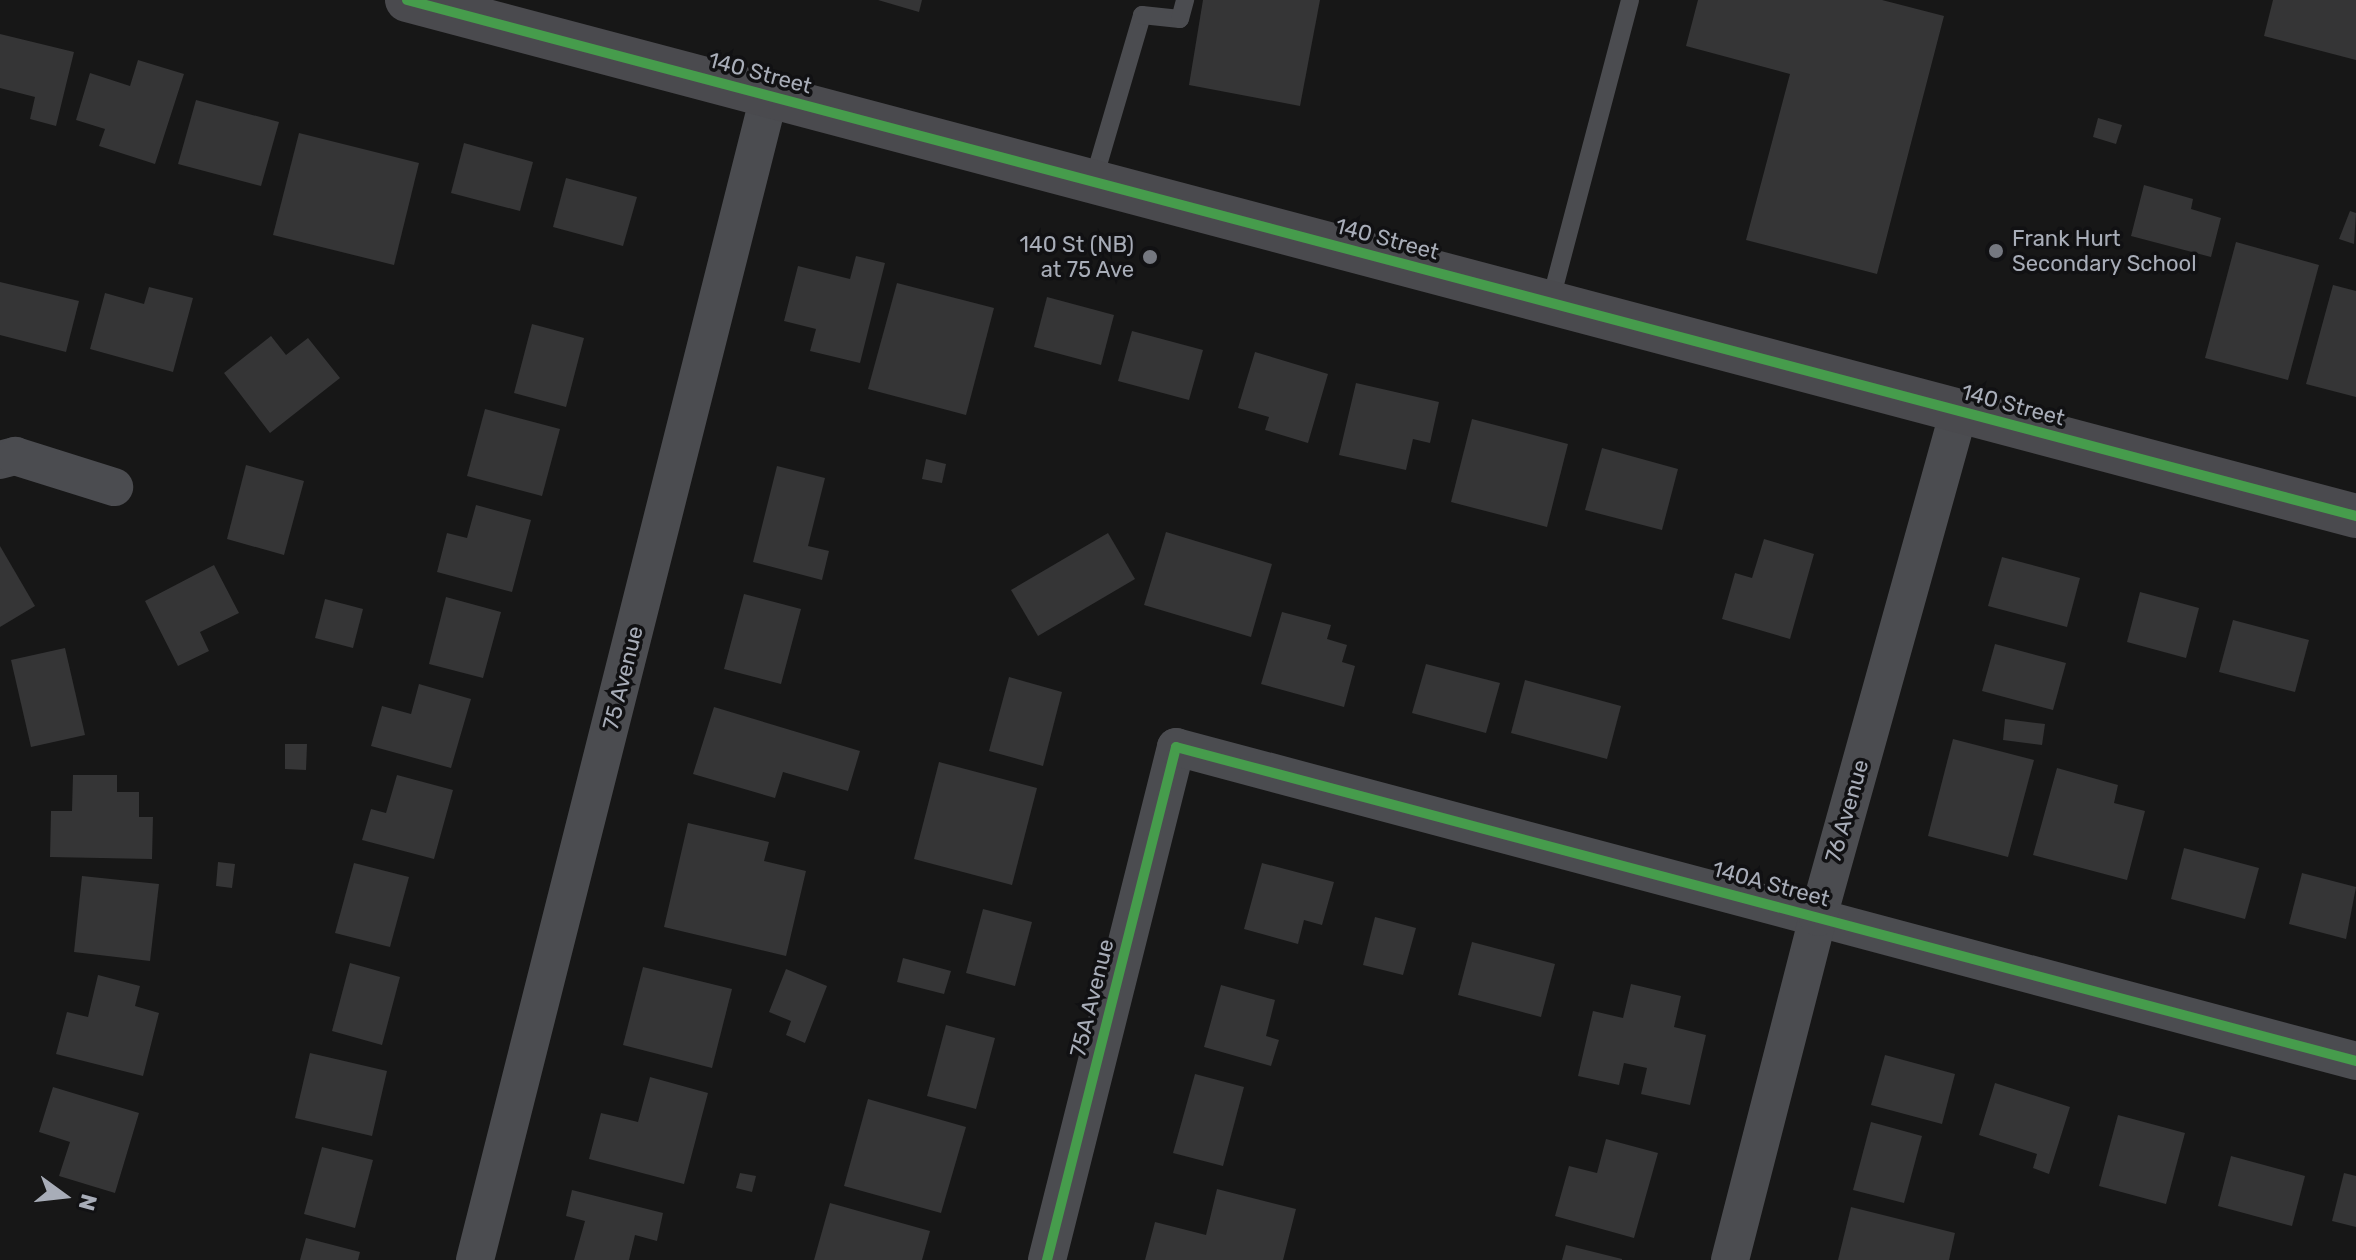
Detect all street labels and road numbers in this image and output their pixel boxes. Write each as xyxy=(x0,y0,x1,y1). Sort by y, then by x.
street label: 140 Street xyxy=(705,47,815,99)
street label: 140 Street xyxy=(1332,213,1442,265)
street label: 140 Street xyxy=(1958,379,2068,431)
street label: 75 Avenue xyxy=(597,623,649,733)
street label: 76 Avenue xyxy=(1820,756,1874,866)
street label: 140A Street xyxy=(1709,856,1833,912)
street label: 75A Avenue xyxy=(1064,936,1120,1060)

